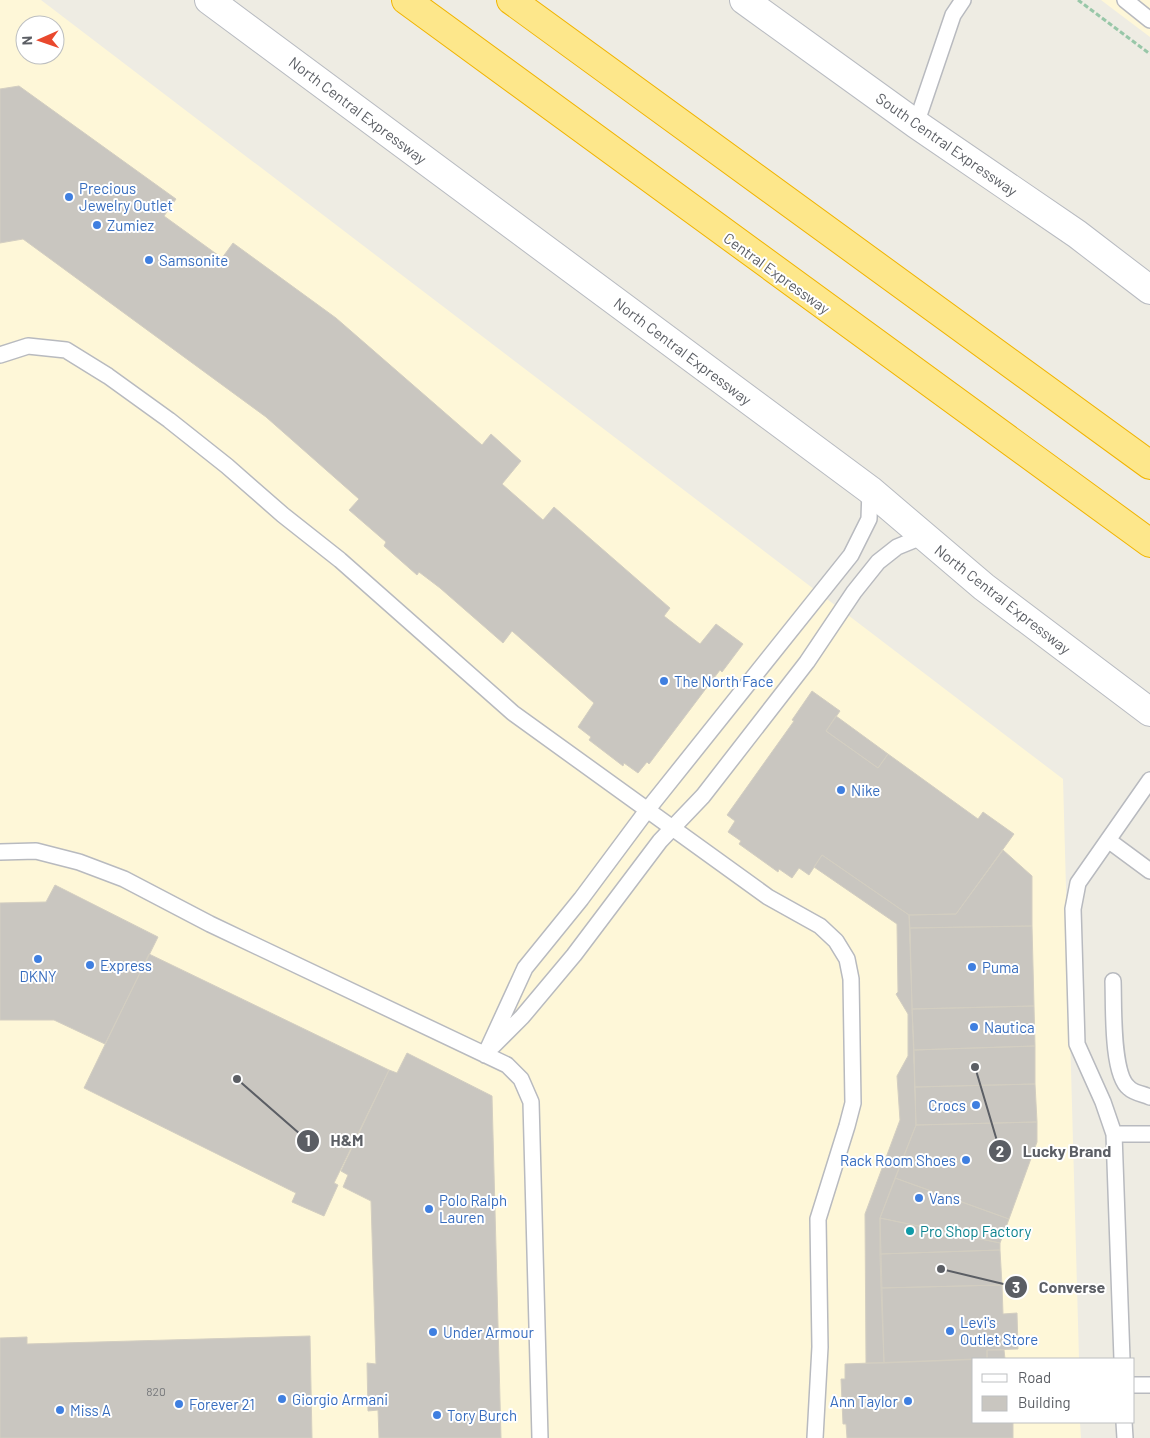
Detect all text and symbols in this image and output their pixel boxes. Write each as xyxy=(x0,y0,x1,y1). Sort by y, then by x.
north arrow xyxy=(15,15,65,65)
text: N xyxy=(18,36,35,45)
street label: North Central Expressway xyxy=(286,52,430,168)
street label: South Central Expressway xyxy=(873,88,1021,200)
place label: Precious Jewelry Outlet xyxy=(79,179,173,214)
marker: Precious Jewelry Outlet xyxy=(63,191,75,203)
place label: Zumiez xyxy=(107,216,155,234)
marker: Zumiez xyxy=(91,219,103,231)
street label: Central Expressway xyxy=(720,228,834,318)
place label: Samsonite xyxy=(159,251,228,269)
marker: Samsonite xyxy=(143,254,155,266)
street label: North Central Expressway xyxy=(611,293,755,409)
street label: North Central Expressway xyxy=(932,540,1075,658)
place label: The North Face xyxy=(674,672,774,690)
marker: The North Face xyxy=(658,675,670,687)
place label: Nike xyxy=(851,781,880,799)
marker: Nike xyxy=(835,784,847,796)
marker: DKNY xyxy=(32,953,44,965)
place label: Express xyxy=(100,956,152,974)
place label: Puma xyxy=(982,958,1019,976)
marker: Express xyxy=(84,959,96,971)
marker: Puma xyxy=(966,961,978,973)
place label: DKNY xyxy=(19,967,57,985)
place label: Nautica xyxy=(984,1018,1035,1036)
marker: Nautica xyxy=(968,1021,980,1033)
place label: Crocs xyxy=(928,1096,966,1114)
marker: Crocs xyxy=(970,1099,982,1111)
callout: H&M xyxy=(295,1125,373,1156)
text: H&M xyxy=(331,1130,363,1149)
text: 1 xyxy=(305,1131,311,1149)
callout: Lucky Brand xyxy=(988,1136,1121,1167)
text: Lucky Brand xyxy=(1023,1141,1111,1160)
text: 2 xyxy=(996,1142,1004,1160)
place label: Rack Room Shoes xyxy=(840,1151,956,1169)
marker: Rack Room Shoes xyxy=(960,1154,972,1166)
place label: Vans xyxy=(929,1189,960,1207)
place label: Polo Ralph Lauren xyxy=(439,1191,507,1226)
marker: Vans xyxy=(913,1192,925,1204)
marker: Polo Ralph Lauren xyxy=(423,1203,435,1215)
place label: Pro Shop Factory xyxy=(920,1222,1031,1240)
marker: Pro Shop Factory xyxy=(904,1225,916,1237)
callout: Converse xyxy=(1004,1272,1115,1303)
text: Converse xyxy=(1039,1277,1105,1296)
text: 3 xyxy=(1012,1278,1020,1296)
place label: Levi's Outlet Store xyxy=(960,1313,1038,1348)
place label: Under Armour xyxy=(443,1323,534,1341)
marker: Levi's Outlet Store xyxy=(944,1325,956,1337)
marker: Under Armour xyxy=(427,1326,439,1338)
legend xyxy=(972,1358,1135,1423)
text: Road xyxy=(1018,1368,1051,1386)
house number: 820 xyxy=(146,1384,166,1398)
place label: Giorgio Armani xyxy=(292,1390,388,1408)
place label: Ann Taylor xyxy=(830,1392,899,1410)
marker: Giorgio Armani xyxy=(276,1393,288,1405)
text: Building xyxy=(1018,1393,1071,1411)
place label: Forever 21 xyxy=(189,1395,255,1413)
marker: Ann Taylor xyxy=(902,1395,914,1407)
marker: Forever 21 xyxy=(173,1398,185,1410)
place label: Miss A xyxy=(70,1401,111,1419)
marker: Miss A xyxy=(54,1404,66,1416)
place label: Tory Burch xyxy=(447,1406,517,1424)
marker: Tory Burch xyxy=(431,1409,443,1421)

